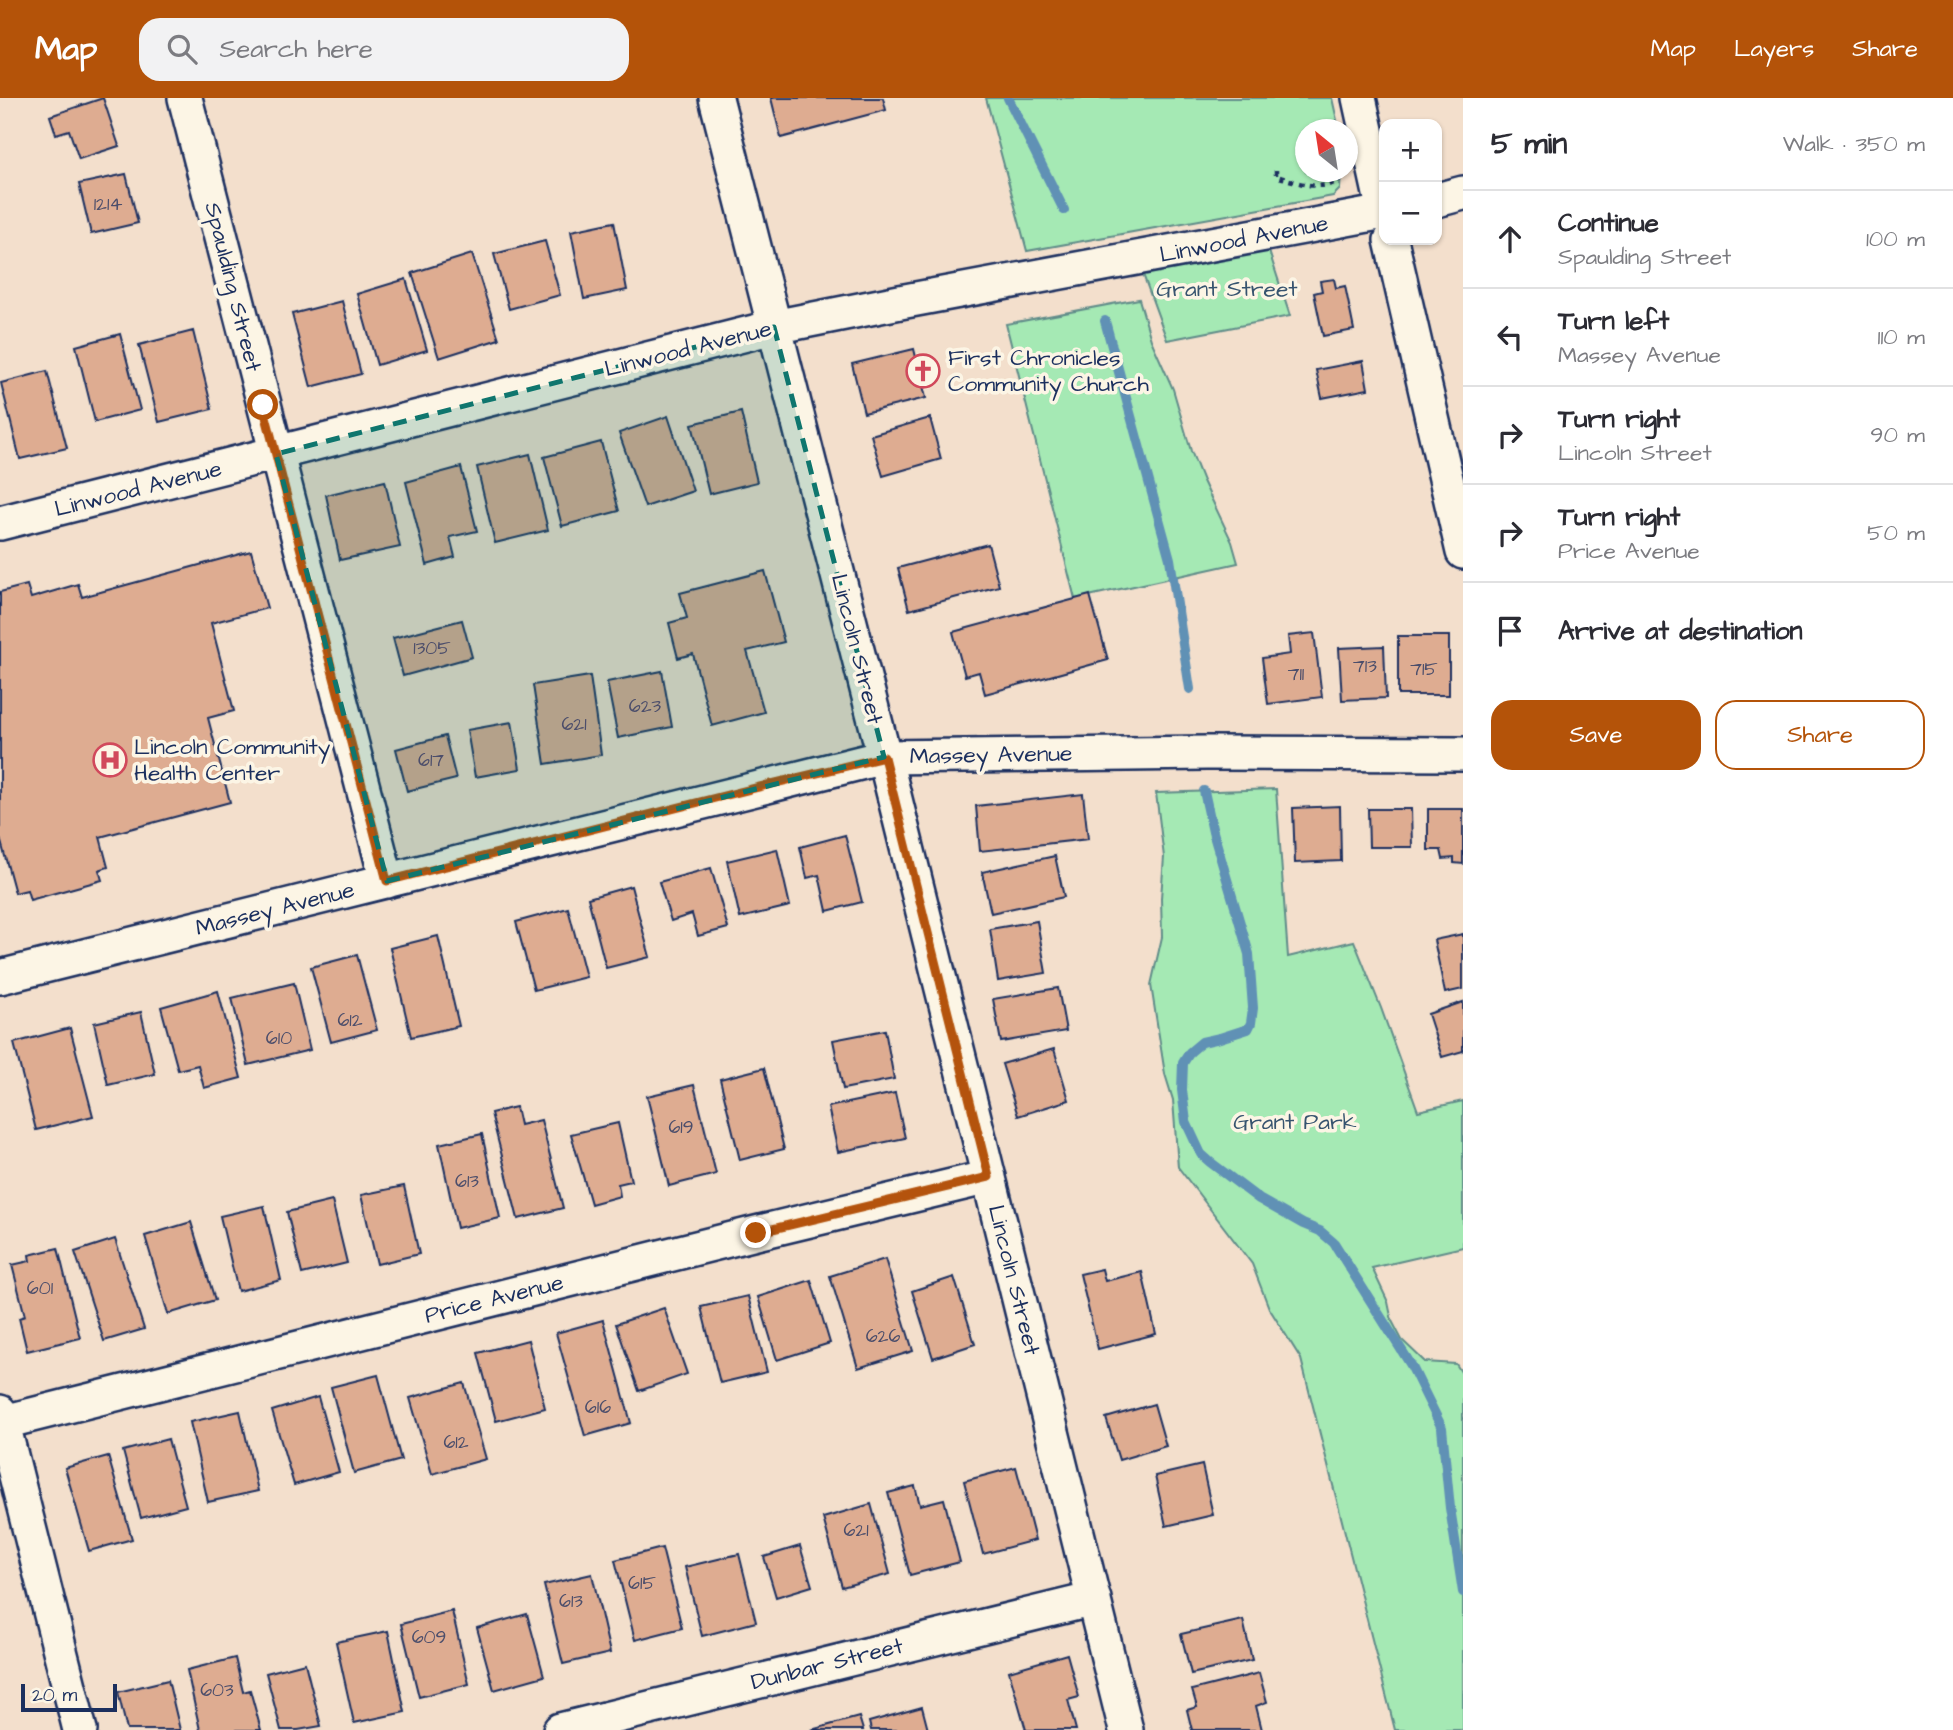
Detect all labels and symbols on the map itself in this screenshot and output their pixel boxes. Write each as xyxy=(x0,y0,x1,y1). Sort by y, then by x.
north arrow xyxy=(1295,119,1358,182)
house number: 1214 xyxy=(94,191,122,218)
street label: Spaulding Street xyxy=(196,199,270,376)
street label: Linwood Avenue xyxy=(1157,207,1331,271)
park label: Grant Street xyxy=(1156,273,1298,305)
street label: Linwood Avenue xyxy=(601,313,775,385)
place label: First Chronicles Community Church xyxy=(948,342,1149,401)
church icon: First Chronicles Community Church xyxy=(904,352,942,390)
route start xyxy=(247,389,278,420)
street label: Linwood Avenue xyxy=(51,453,225,525)
street label: Lincoln Street xyxy=(823,571,891,728)
house number: 1305 xyxy=(413,635,451,662)
house number: 713 xyxy=(1353,653,1377,680)
house number: 715 xyxy=(1410,656,1438,683)
house number: 711 xyxy=(1288,661,1305,688)
house number: 623 xyxy=(629,693,662,720)
house number: 621 xyxy=(561,711,587,738)
place label: Lincoln Community Health Center xyxy=(134,731,331,789)
street label: Massey Avenue xyxy=(909,738,1073,773)
hospital icon: Lincoln Community Health Center xyxy=(91,741,129,779)
house number: 617 xyxy=(418,747,444,774)
street label: Massey Avenue xyxy=(192,874,358,945)
house number: 612 xyxy=(337,1007,363,1034)
house number: 610 xyxy=(266,1025,292,1052)
park label: Grant Park xyxy=(1233,1106,1357,1138)
house number: 619 xyxy=(668,1114,694,1141)
house number: 613 xyxy=(455,1168,479,1195)
street label: Lincoln Street xyxy=(980,1202,1048,1359)
route end xyxy=(740,1217,771,1248)
street label: Price Avenue xyxy=(421,1266,567,1332)
house number: 601 xyxy=(27,1275,54,1302)
house number: 626 xyxy=(866,1323,900,1350)
house number: 616 xyxy=(585,1394,611,1421)
house number: 612 xyxy=(443,1429,469,1456)
house number: 621 xyxy=(843,1517,869,1544)
house number: 615 xyxy=(628,1570,656,1597)
house number: 613 xyxy=(559,1588,583,1615)
house number: 609 xyxy=(412,1624,446,1651)
street label: Dunbar Street xyxy=(748,1629,907,1698)
house number: 603 xyxy=(200,1677,234,1704)
scale bar xyxy=(21,1681,117,1713)

